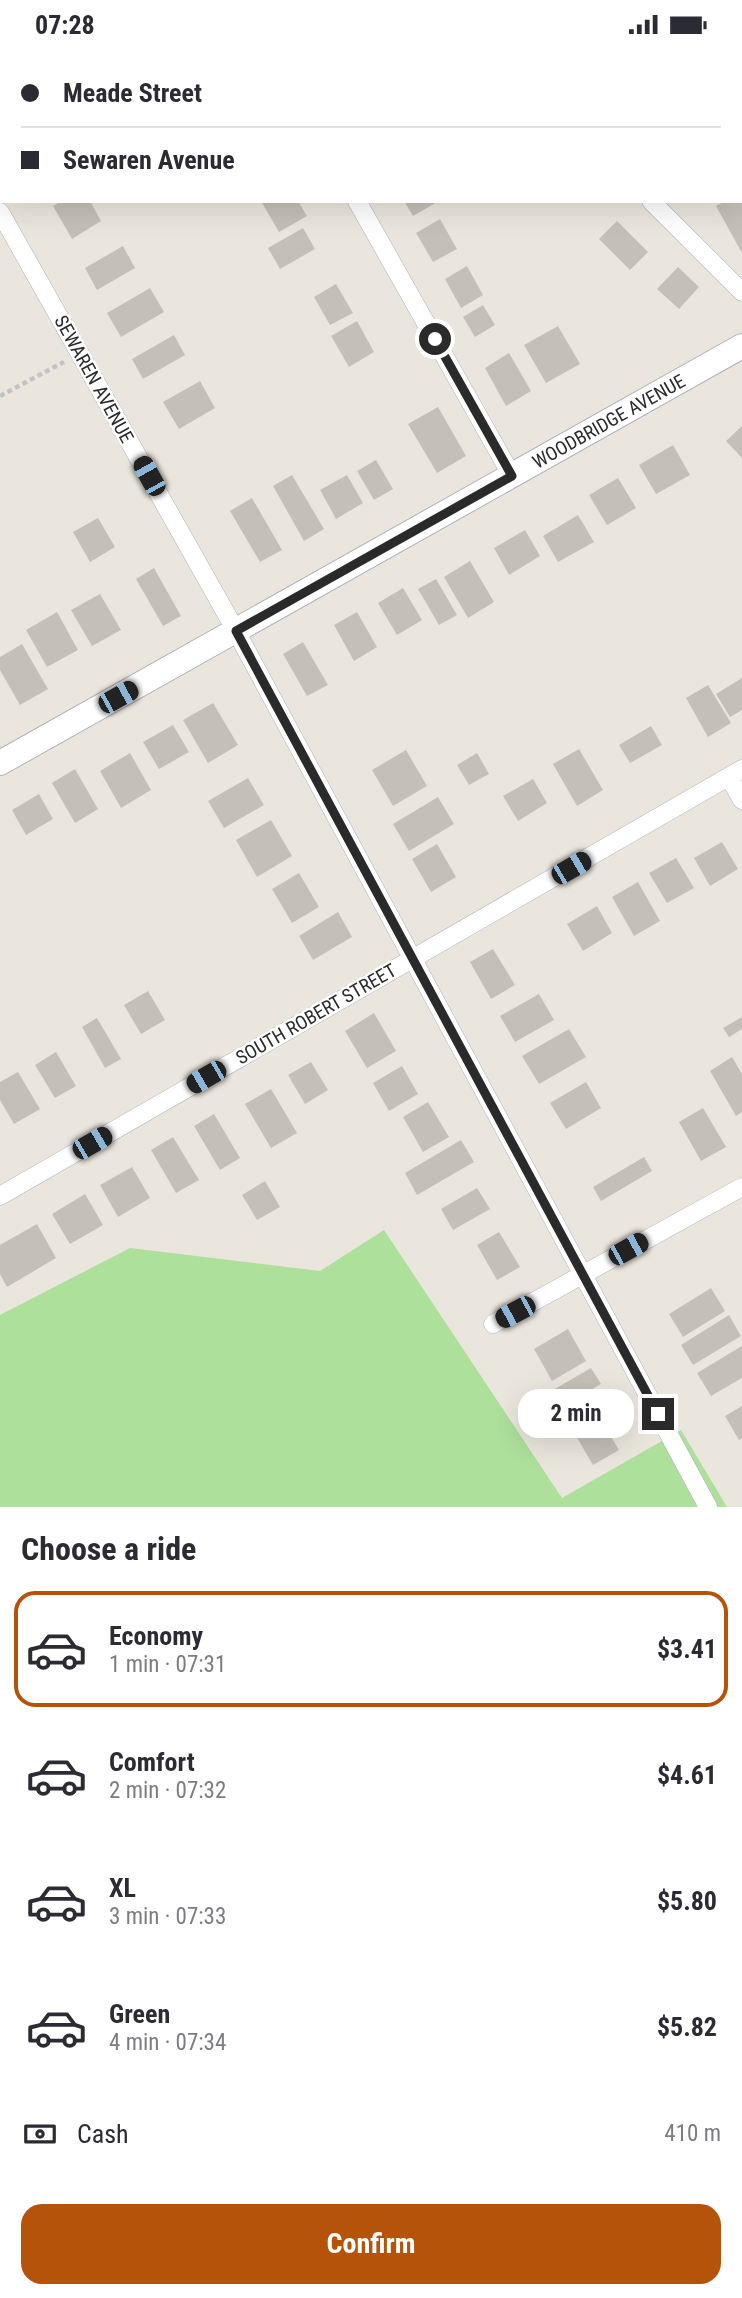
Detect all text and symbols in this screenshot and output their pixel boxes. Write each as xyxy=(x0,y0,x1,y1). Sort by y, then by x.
text: 07:28 xyxy=(35,10,95,40)
text: Meade Street xyxy=(63,78,202,108)
text: Sewaren Avenue xyxy=(63,145,235,175)
street label: SEWAREN AVENUE xyxy=(49,311,139,447)
route start xyxy=(419,323,451,355)
street label: WOODBRIDGE AVENUE xyxy=(528,369,689,473)
car xyxy=(130,453,169,499)
car xyxy=(95,678,142,716)
car xyxy=(548,848,595,888)
street label: SOUTH ROBERT STREET xyxy=(232,959,400,1069)
car xyxy=(183,1057,230,1097)
car xyxy=(69,1123,116,1163)
car xyxy=(605,1230,652,1268)
car xyxy=(492,1293,539,1331)
callout: 2 min xyxy=(518,1389,634,1439)
route end xyxy=(642,1398,674,1430)
text: 2 min xyxy=(550,1400,602,1427)
text: Choose a ride xyxy=(21,1530,196,1568)
icon: car xyxy=(25,1618,88,1681)
text: Economy xyxy=(109,1621,203,1651)
text: $3.41 xyxy=(657,1634,717,1664)
text: 1 min · 07:31 xyxy=(109,1651,226,1678)
icon: car xyxy=(25,1744,88,1807)
text: Comfort xyxy=(109,1747,195,1777)
text: $4.61 xyxy=(657,1760,717,1790)
text: 2 min · 07:32 xyxy=(109,1777,226,1804)
icon: car xyxy=(25,1870,88,1933)
text: XL xyxy=(109,1873,136,1903)
text: $5.80 xyxy=(657,1886,717,1916)
text: 3 min · 07:33 xyxy=(109,1903,226,1930)
icon: car xyxy=(25,1996,88,2059)
text: Green xyxy=(109,1999,170,2029)
text: $5.82 xyxy=(657,2012,717,2042)
text: 4 min · 07:34 xyxy=(109,2029,226,2056)
icon: cash xyxy=(21,2115,59,2153)
text: Cash xyxy=(77,2119,129,2149)
text: 410 m xyxy=(664,2120,721,2147)
button: Confirm xyxy=(21,2204,721,2284)

